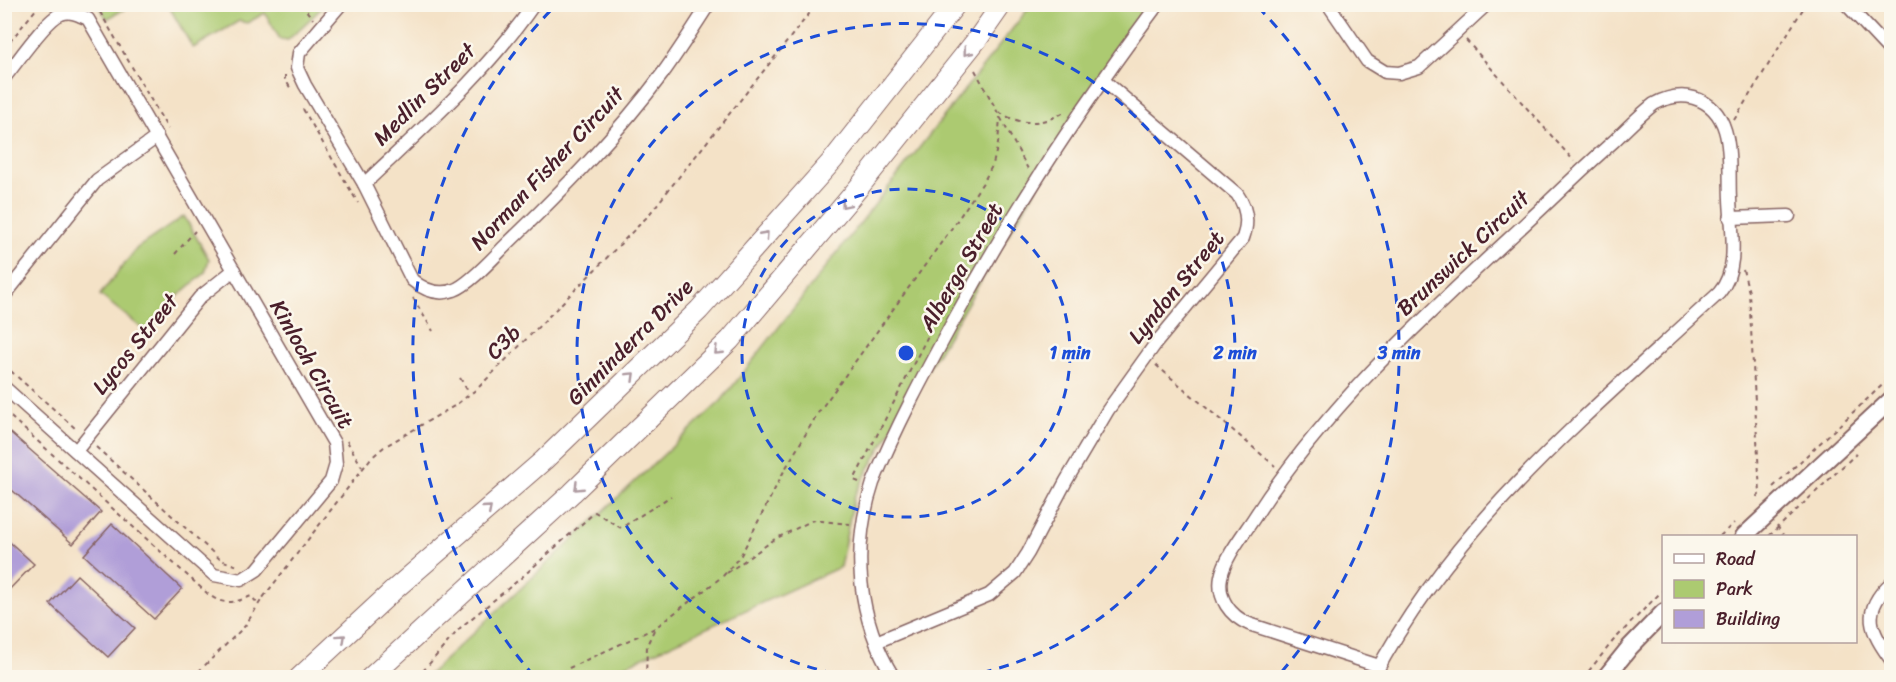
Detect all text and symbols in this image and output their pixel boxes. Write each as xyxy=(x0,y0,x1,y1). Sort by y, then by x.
street label: Medlin Street xyxy=(363,32,486,155)
one-way arrow xyxy=(964,45,975,56)
street label: Norman Fisher Circuit xyxy=(460,76,635,259)
street label: Brunswick Circuit xyxy=(1387,179,1540,326)
street label: Alberga Street xyxy=(907,194,1014,340)
one-way arrow xyxy=(841,197,852,208)
street label: Lyndon Street xyxy=(1117,221,1235,353)
one-way arrow xyxy=(758,231,769,242)
street label: Ginninderra Drive xyxy=(557,269,703,415)
street label: Lycos Street xyxy=(82,284,189,404)
street label: Kinloch Circuit xyxy=(259,292,365,437)
street label: C3b xyxy=(476,315,530,369)
text: 1 min xyxy=(1050,337,1091,369)
text: 2 min xyxy=(1212,337,1257,369)
text: 3 min xyxy=(1376,337,1421,369)
centre of rings xyxy=(896,343,916,363)
one-way arrow xyxy=(714,344,725,355)
one-way arrow xyxy=(624,372,634,383)
one-way arrow xyxy=(574,480,584,491)
one-way arrow xyxy=(481,505,492,516)
legend xyxy=(1662,535,1857,643)
text: Road xyxy=(1716,543,1756,575)
text: Park xyxy=(1716,573,1753,605)
text: Building xyxy=(1716,603,1780,635)
one-way arrow xyxy=(335,634,346,645)

